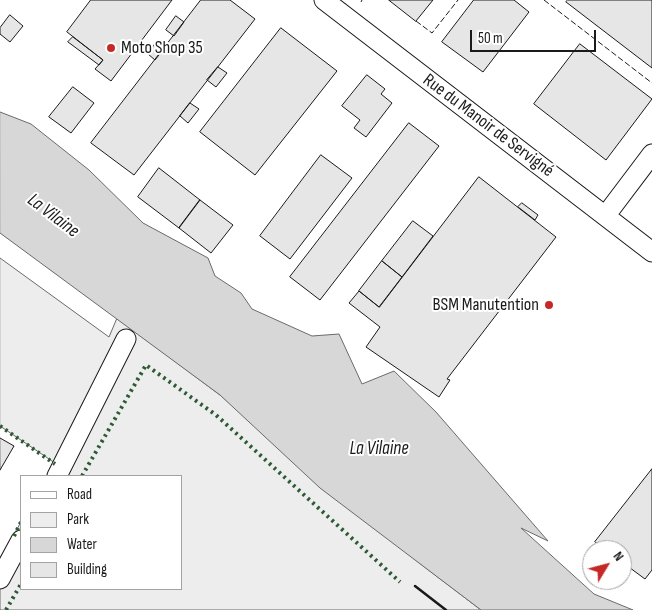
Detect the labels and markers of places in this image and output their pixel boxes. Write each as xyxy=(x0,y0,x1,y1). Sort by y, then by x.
place label: Moto Shop 35 xyxy=(121,37,203,59)
marker: Moto Shop 35 xyxy=(105,42,117,54)
place label: BSM Manutention xyxy=(432,294,539,316)
marker: BSM Manutention xyxy=(543,299,555,311)

